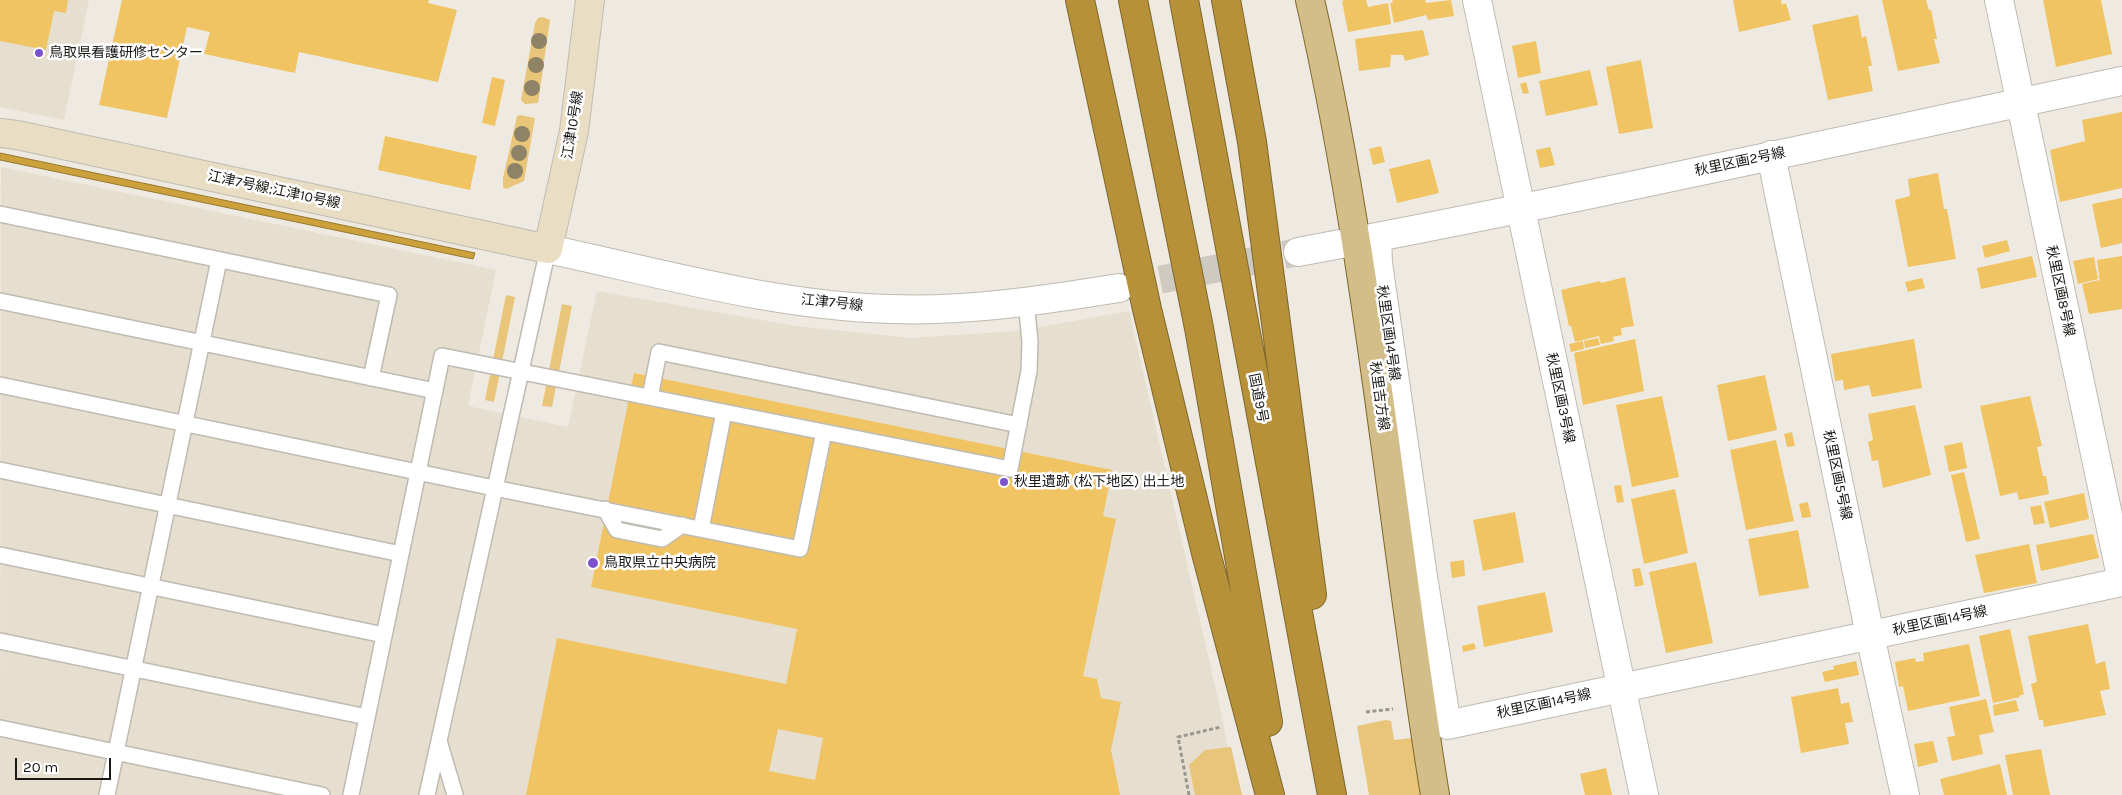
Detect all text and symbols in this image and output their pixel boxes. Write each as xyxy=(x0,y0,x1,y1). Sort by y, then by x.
place label: 鳥取県看護研修センター xyxy=(49,45,203,61)
marker: 鳥取県看護研修センター xyxy=(33,47,45,59)
street label: 江津10号線 xyxy=(559,90,587,160)
street label: 秋里区画2号線 xyxy=(1693,144,1787,180)
street label: 江津7号線;江津10号線 xyxy=(206,168,342,212)
street label: 秋里区画8号線 xyxy=(2042,244,2078,338)
street label: 秋里区画14号線 xyxy=(1373,284,1403,382)
street label: 江津7号線 xyxy=(800,291,864,315)
street label: 秋里区画3号線 xyxy=(1542,351,1578,445)
street label: 秋里吉方線 xyxy=(1366,360,1392,432)
street label: 国道9号 xyxy=(1245,372,1271,424)
street label: 秋里区画5号線 xyxy=(1819,428,1855,522)
place label: 秋里遺跡 (松下地区) 出土地 xyxy=(1014,474,1185,490)
marker: 秋里遺跡 (松下地区) 出土地 xyxy=(998,476,1010,488)
place label: 鳥取県立中央病院 xyxy=(604,555,716,571)
marker: 鳥取県立中央病院 xyxy=(586,556,600,570)
street label: 秋里区画14号線 xyxy=(1891,603,1989,639)
street label: 秋里区画14号線 xyxy=(1495,686,1593,722)
scale bar xyxy=(18,748,114,780)
text: 20 m xyxy=(23,758,58,776)

